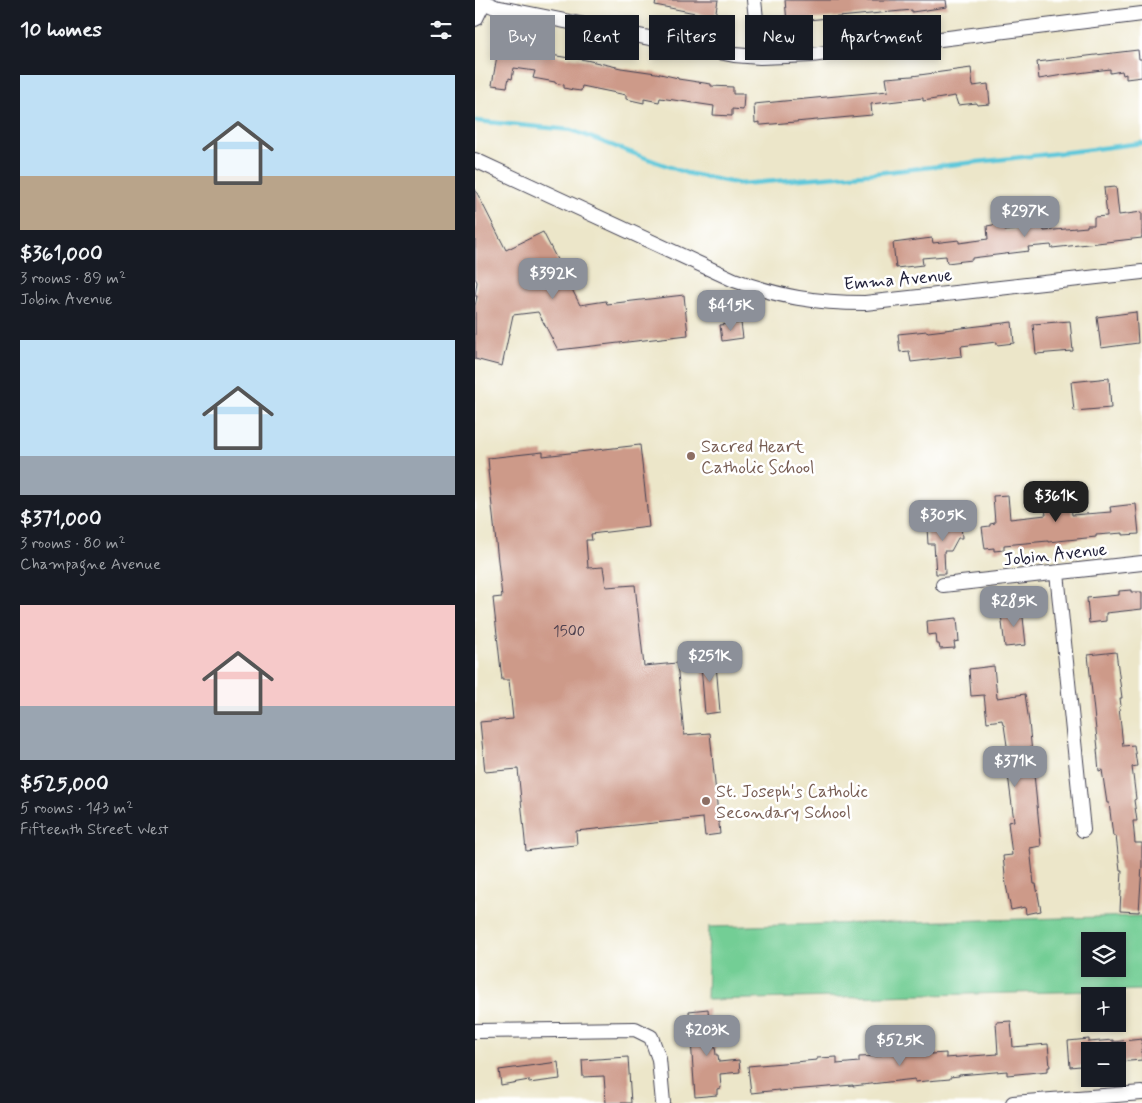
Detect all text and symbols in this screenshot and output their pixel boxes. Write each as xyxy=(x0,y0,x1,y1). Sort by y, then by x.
chip: Buy xyxy=(490,15,555,60)
chip: Rent xyxy=(565,15,639,60)
chip: Filters xyxy=(649,15,735,60)
chip: New xyxy=(745,15,813,60)
chip: Apartment xyxy=(823,15,941,60)
text: 10 homes xyxy=(20,16,102,44)
icon: filters xyxy=(427,16,455,44)
icon: home xyxy=(193,108,283,198)
pin: $297K xyxy=(990,196,1060,238)
text: $297K xyxy=(1001,201,1049,222)
text: $361,000 xyxy=(20,240,103,268)
pin: $392K xyxy=(518,258,588,300)
text: $392K xyxy=(529,263,577,284)
street label: Emma Avenue xyxy=(843,263,953,297)
text: 3 rooms · 89 m² xyxy=(20,268,126,289)
text: Jobin Avenue xyxy=(20,289,112,310)
pin: $415K xyxy=(696,290,766,332)
text: $415K xyxy=(708,295,754,316)
icon: home xyxy=(193,373,283,463)
place label: Sacred Heart Catholic School xyxy=(701,435,814,480)
marker: Sacred Heart Catholic School xyxy=(685,450,697,462)
pin: $361K xyxy=(1021,480,1091,523)
text: $361K xyxy=(1034,486,1078,507)
pin: $305K xyxy=(908,500,978,542)
text: $371,000 xyxy=(20,505,102,533)
text: $305K xyxy=(920,505,966,526)
text: 3 rooms · 80 m² xyxy=(20,533,126,554)
street label: Jobin Avenue xyxy=(1002,538,1108,572)
text: Champagne Avenue xyxy=(20,554,161,575)
pin: $285K xyxy=(979,586,1049,628)
text: $285K xyxy=(991,591,1037,612)
house number: 1500 xyxy=(553,622,585,642)
icon: home xyxy=(193,638,283,728)
pin: $251K xyxy=(675,640,745,683)
text: $251K xyxy=(688,646,732,667)
pin: $371K xyxy=(980,746,1050,788)
text: $371K xyxy=(994,751,1036,772)
text: $525,000 xyxy=(20,770,109,798)
place label: St. Joseph's Catholic Secondary School xyxy=(716,780,868,825)
marker: St. Joseph's Catholic Secondary School xyxy=(700,795,712,807)
text: 5 rooms · 143 m² xyxy=(20,798,133,819)
text: Fifteenth Street West xyxy=(20,819,169,840)
map controls xyxy=(1081,932,1126,1087)
button: layers xyxy=(1081,932,1126,977)
button: + xyxy=(1081,987,1126,1032)
pin: $203K xyxy=(672,1014,742,1057)
text: $203K xyxy=(685,1020,729,1041)
pin: $525K xyxy=(865,1024,935,1067)
text: $525K xyxy=(876,1030,924,1051)
button: − xyxy=(1081,1042,1126,1087)

